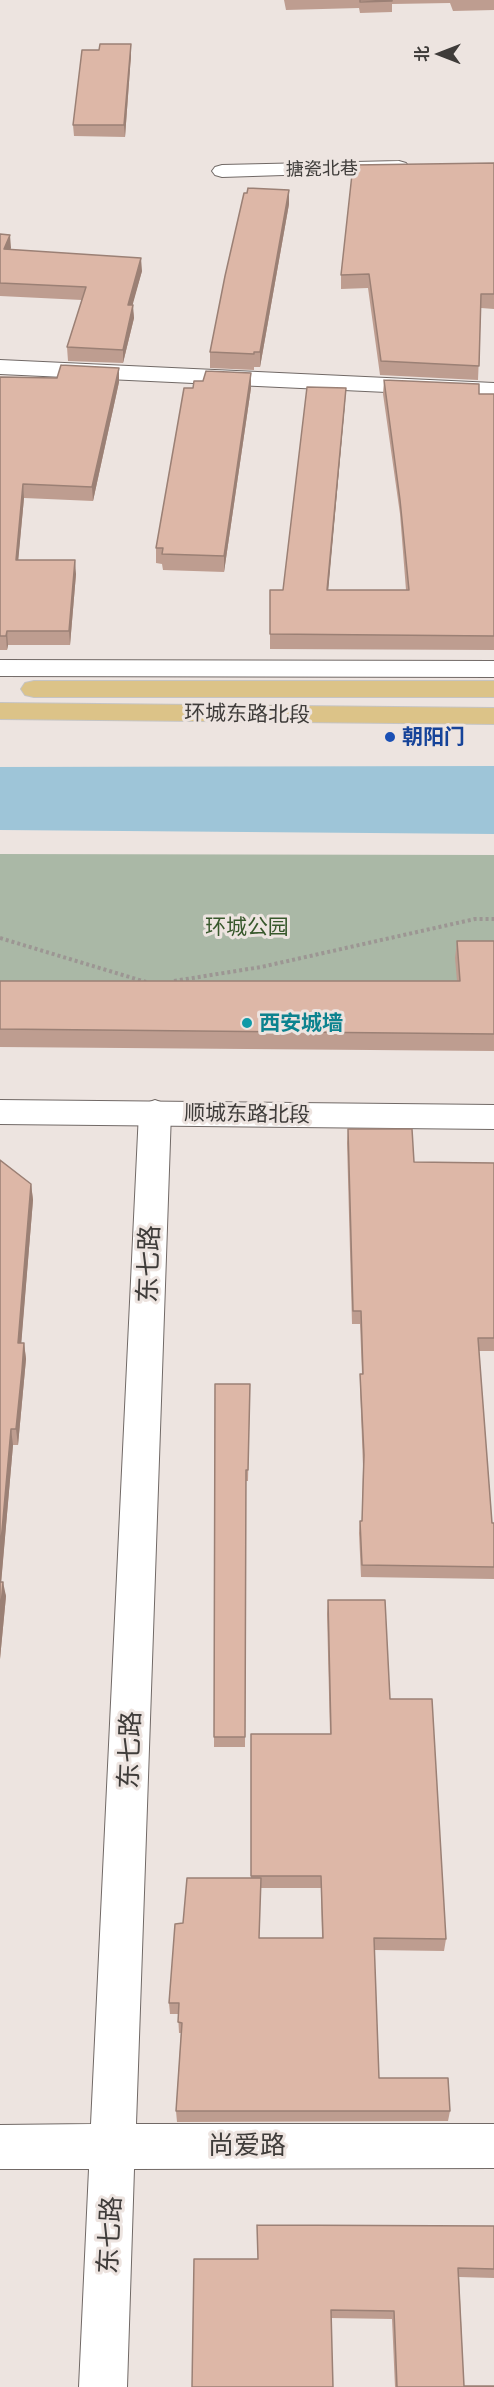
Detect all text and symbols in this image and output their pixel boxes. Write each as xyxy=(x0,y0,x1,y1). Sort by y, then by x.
north arrow xyxy=(410,24,470,84)
text: 北 xyxy=(412,46,431,62)
street label: 搪瓷北巷 xyxy=(286,158,358,180)
street label: 环城东路北段 xyxy=(184,700,310,728)
place label: 朝阳门 xyxy=(402,724,465,750)
marker: 朝阳门 xyxy=(383,730,397,744)
park label: 环城公园 xyxy=(205,914,289,940)
place label: 西安城墙 xyxy=(259,1010,343,1036)
marker: 西安城墙 xyxy=(240,1016,254,1030)
street label: 顺城东路北段 xyxy=(184,1100,310,1128)
street label: 东七路 xyxy=(132,1224,166,1304)
street label: 东七路 xyxy=(113,1710,147,1790)
street label: 尚爱路 xyxy=(208,2130,286,2162)
street label: 东七路 xyxy=(92,2195,128,2275)

